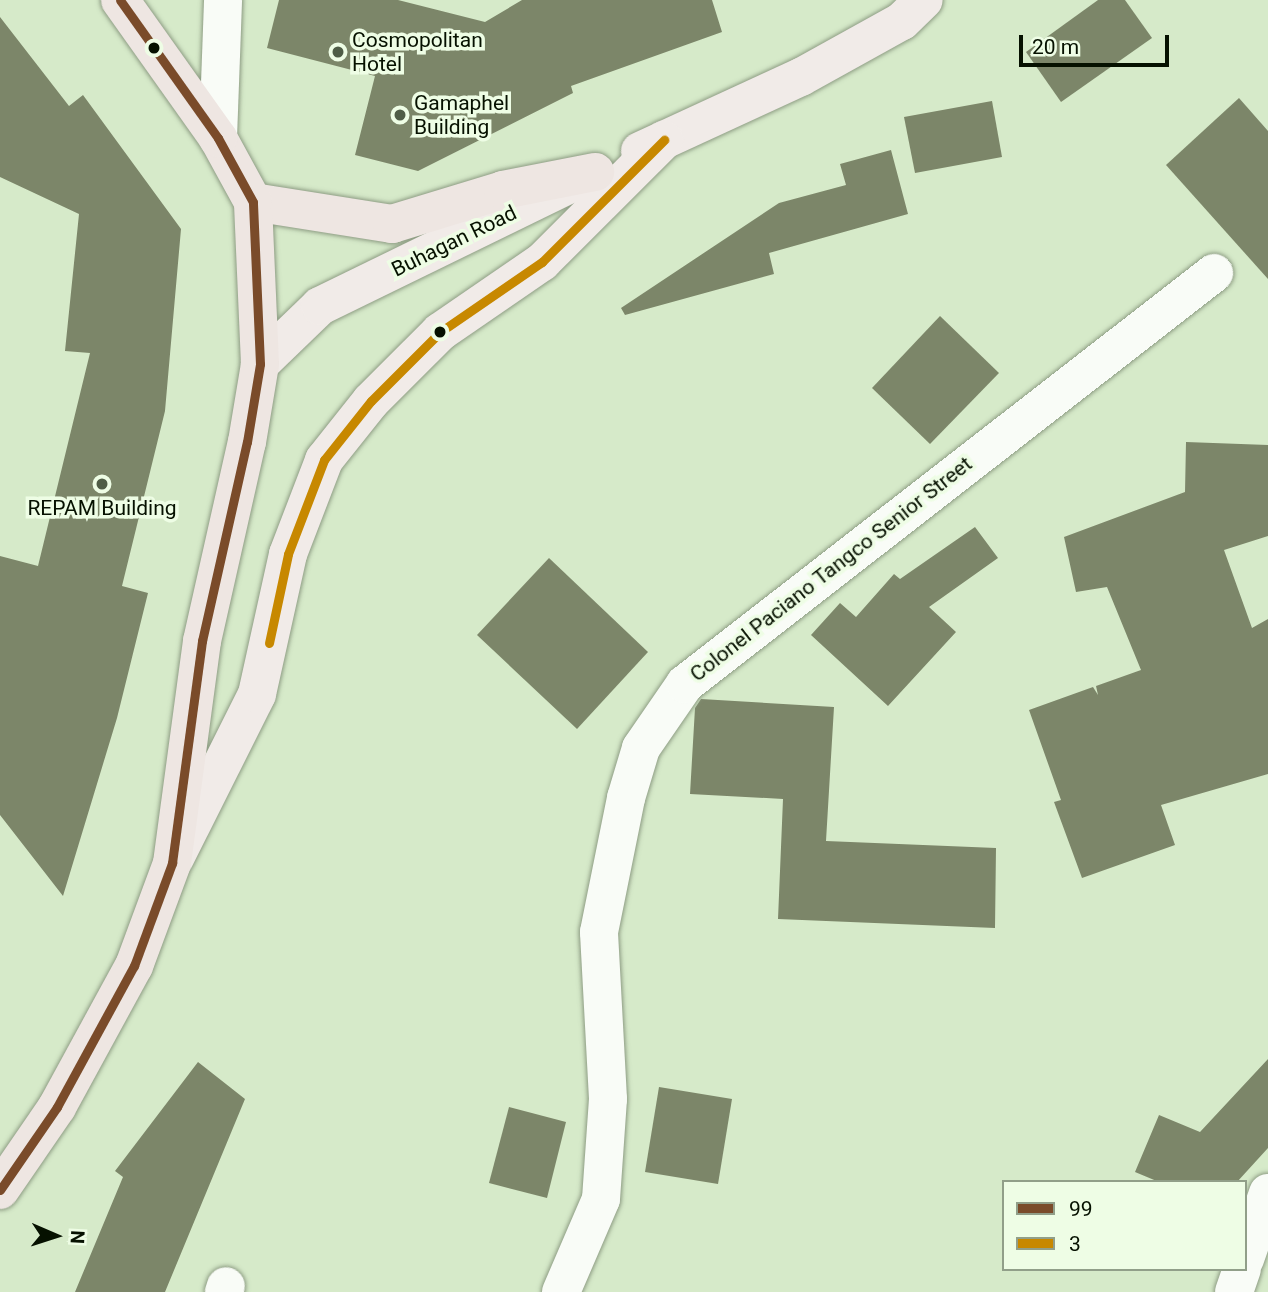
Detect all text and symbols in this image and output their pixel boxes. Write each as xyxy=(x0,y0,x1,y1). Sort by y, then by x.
scale bar xyxy=(1023,21,1174,65)
place label: Cosmopolitan Hotel xyxy=(352,27,483,77)
text: 20 m xyxy=(1032,35,1079,59)
unlabelled marker xyxy=(147,41,161,55)
marker: Cosmopolitan Hotel xyxy=(330,44,346,60)
place label: Gamaphel Building xyxy=(414,90,509,140)
marker: Gamaphel Building xyxy=(392,107,408,123)
street label: Buhagan Road xyxy=(387,200,521,282)
unlabelled marker xyxy=(433,325,447,339)
street label: Colonel Paciano Tangco Senior Street xyxy=(685,451,977,687)
marker: REPAM Building xyxy=(94,476,110,492)
place label: REPAM Building xyxy=(27,495,177,521)
legend xyxy=(1002,1180,1247,1271)
text: 99 xyxy=(1069,1197,1093,1221)
north arrow xyxy=(21,1201,91,1271)
text: N xyxy=(66,1230,89,1244)
text: 3 xyxy=(1069,1232,1081,1256)

